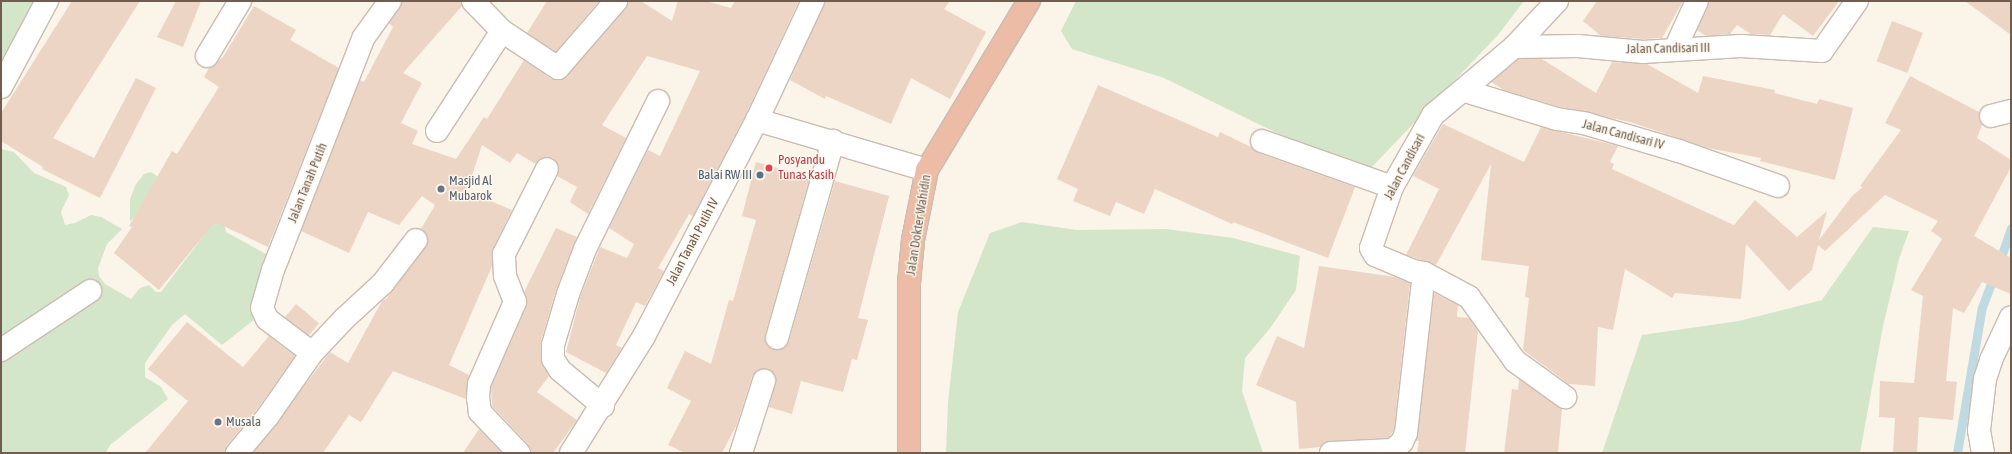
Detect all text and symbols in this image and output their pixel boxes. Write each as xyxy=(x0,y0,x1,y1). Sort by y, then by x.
street label: Jalan Candisari III xyxy=(1626,40,1710,58)
street label: Jalan Candisari IV xyxy=(1580,117,1666,153)
street label: Jalan Candisari xyxy=(1381,131,1429,203)
street label: Jalan Tanah Putih xyxy=(285,141,331,225)
place label: Posyandu Tunas Kasih xyxy=(778,153,834,184)
marker: Posyandu Tunas Kasih xyxy=(763,162,775,174)
place label: Balai RW III xyxy=(698,167,752,183)
marker: Balai RW III xyxy=(755,170,765,180)
street label: Jalan Dokter Wahidin xyxy=(903,173,935,277)
place label: Masjid Al Mubarok xyxy=(449,174,492,205)
marker: Masjid Al Mubarok xyxy=(436,184,446,194)
street label: Jalan Tanah Putih IV xyxy=(664,196,722,288)
place label: Musala xyxy=(226,414,261,430)
marker: Musala xyxy=(213,417,223,427)

